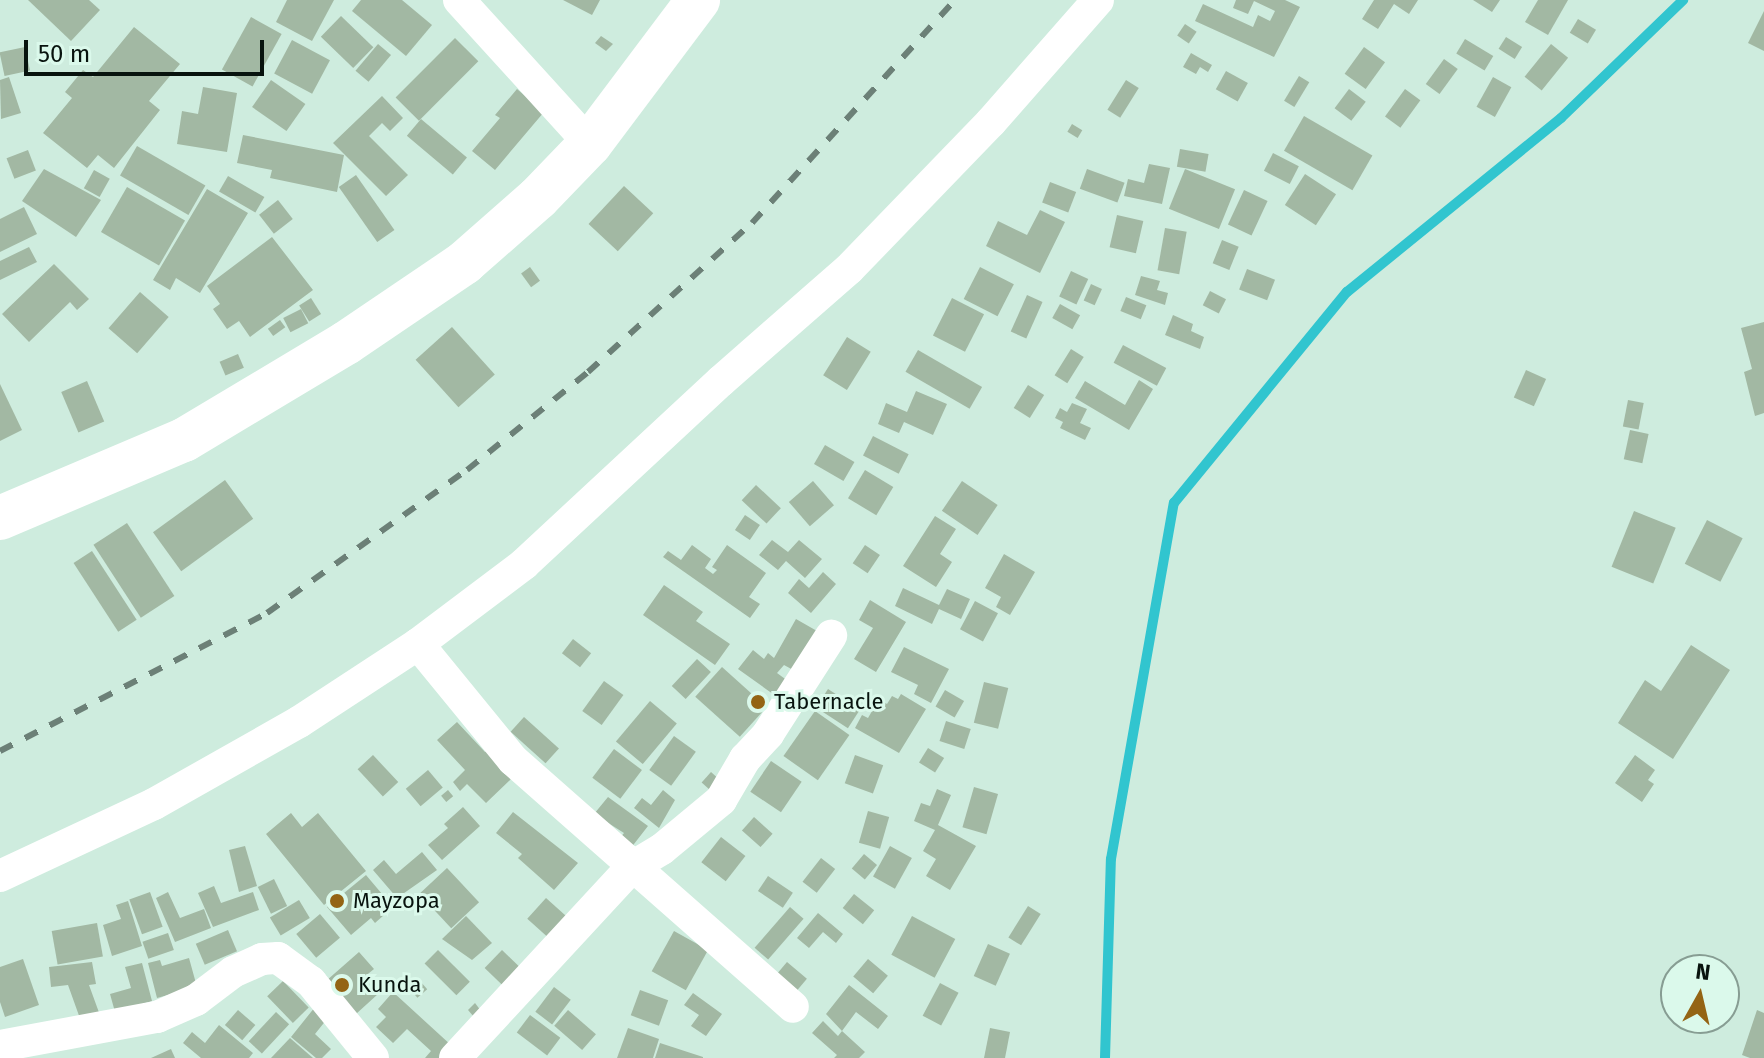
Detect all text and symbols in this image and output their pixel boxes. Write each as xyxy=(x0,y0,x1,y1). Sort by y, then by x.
scale bar xyxy=(28,24,268,74)
text: 50 m xyxy=(38,40,90,68)
place label: Tabernacle xyxy=(774,689,883,715)
marker: Tabernacle xyxy=(749,693,767,711)
place label: Mayzopa xyxy=(353,888,440,914)
marker: Mayzopa xyxy=(328,892,346,910)
north arrow xyxy=(1660,954,1740,1034)
text: N xyxy=(1694,957,1712,986)
place label: Kunda xyxy=(358,972,422,998)
marker: Kunda xyxy=(333,976,351,994)

